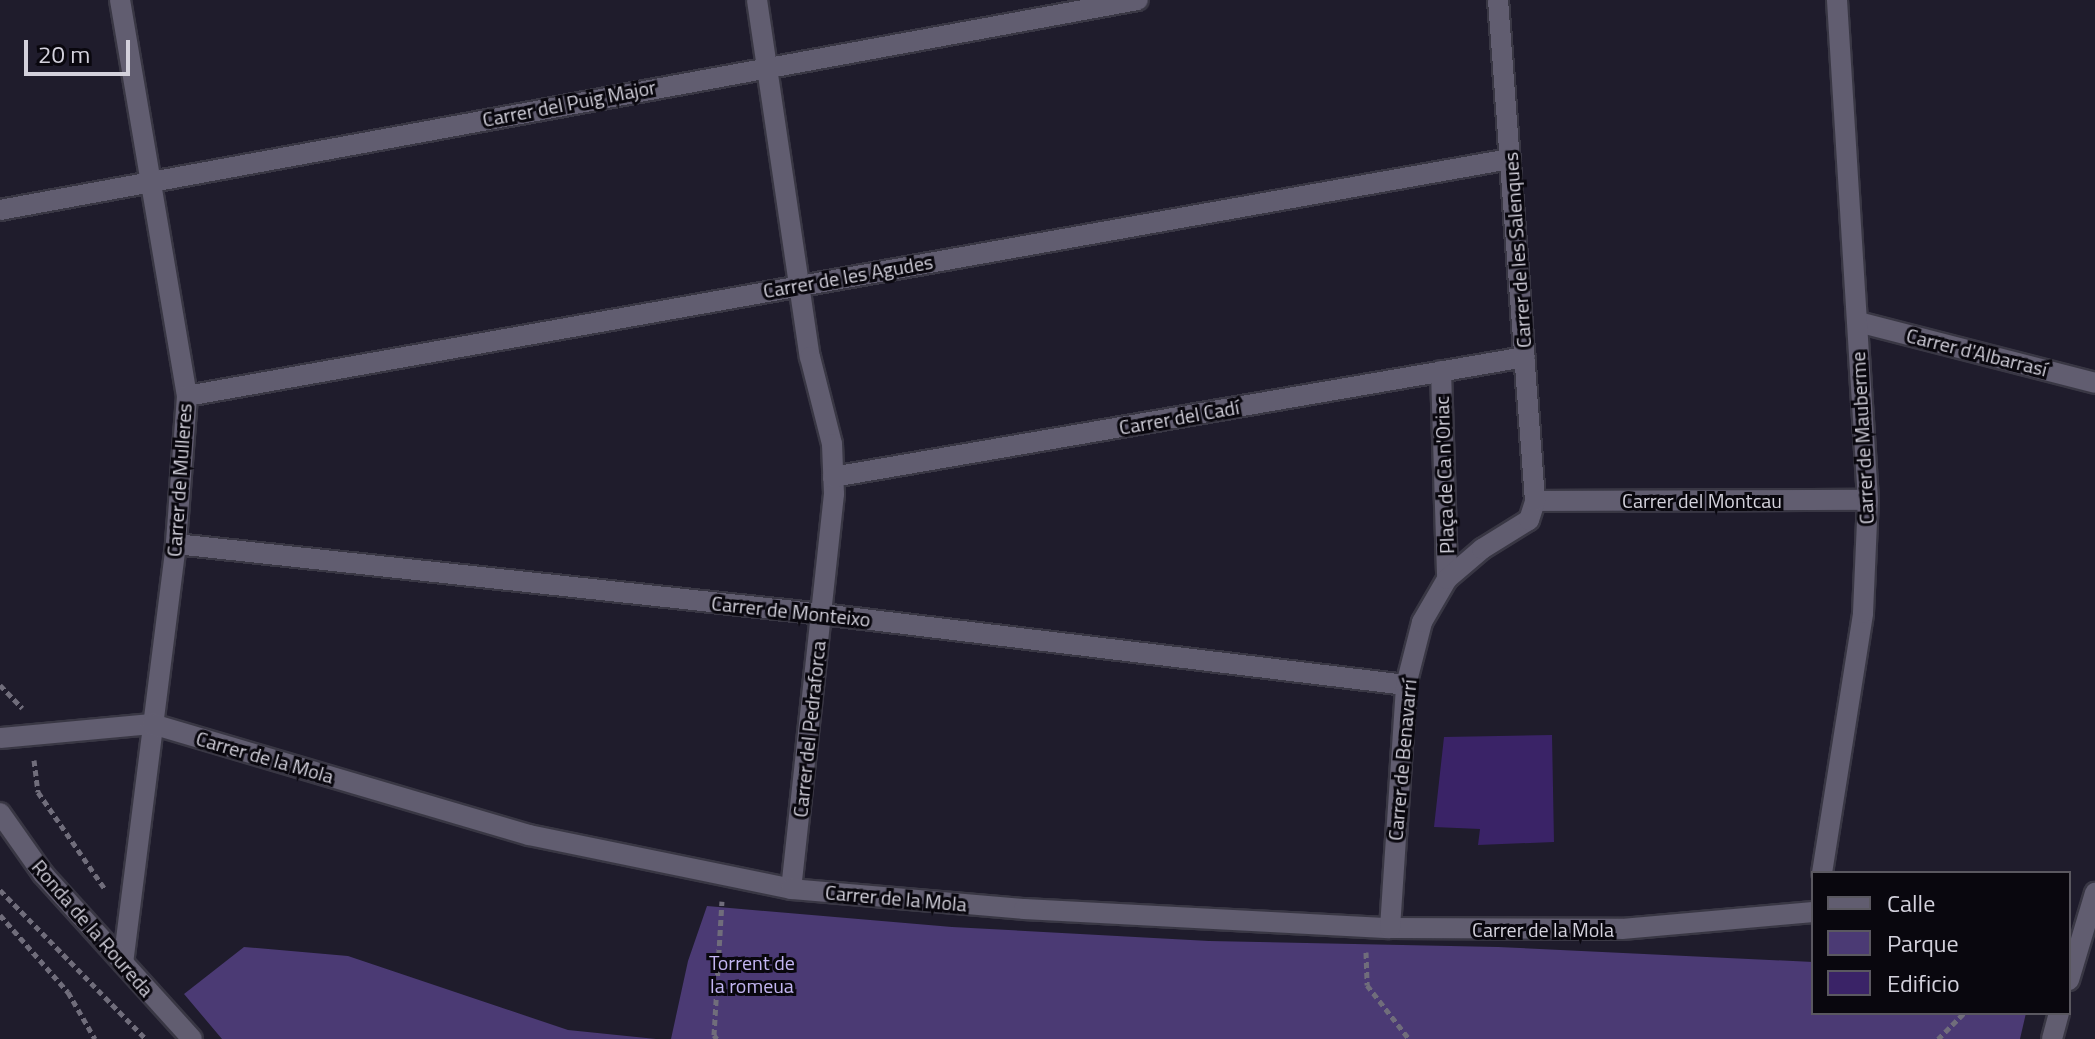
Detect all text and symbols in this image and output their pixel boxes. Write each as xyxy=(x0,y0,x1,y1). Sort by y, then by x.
scale bar xyxy=(28,24,134,74)
text: 20 m xyxy=(38,36,90,72)
street label: Carrer del Puig Major xyxy=(480,74,658,132)
street label: Carrer de les Salenques xyxy=(1498,151,1536,349)
street label: Carrer de les Agudes xyxy=(761,249,935,303)
street label: Carrer d'Albarrasí xyxy=(1904,323,2050,381)
street label: Carrer de Mauberme xyxy=(1845,351,1879,525)
street label: Carrer del Cadí xyxy=(1117,395,1241,439)
street label: Plaça de Ca n'Oriac xyxy=(1429,396,1459,554)
street label: Carrer de Mulleres xyxy=(162,402,196,558)
street label: Carrer del Montcau xyxy=(1622,488,1782,512)
street label: Carrer de Monteixo xyxy=(710,591,872,631)
street label: Carrer del Pedraforca xyxy=(788,639,830,819)
street label: Carrer de Benavarrí xyxy=(1383,678,1421,842)
street label: Carrer de la Mola xyxy=(193,726,337,788)
street label: Ronda de la Roureda xyxy=(27,855,159,1001)
legend xyxy=(1811,871,2071,1015)
street label: Carrer de la Mola xyxy=(824,880,968,916)
text: Calle xyxy=(1887,885,1935,921)
street label: Carrer de la Mola xyxy=(1472,917,1614,941)
text: Parque xyxy=(1887,925,1959,961)
park label: Torrent de la romeua xyxy=(709,951,795,998)
text: Edificio xyxy=(1887,965,1960,1001)

